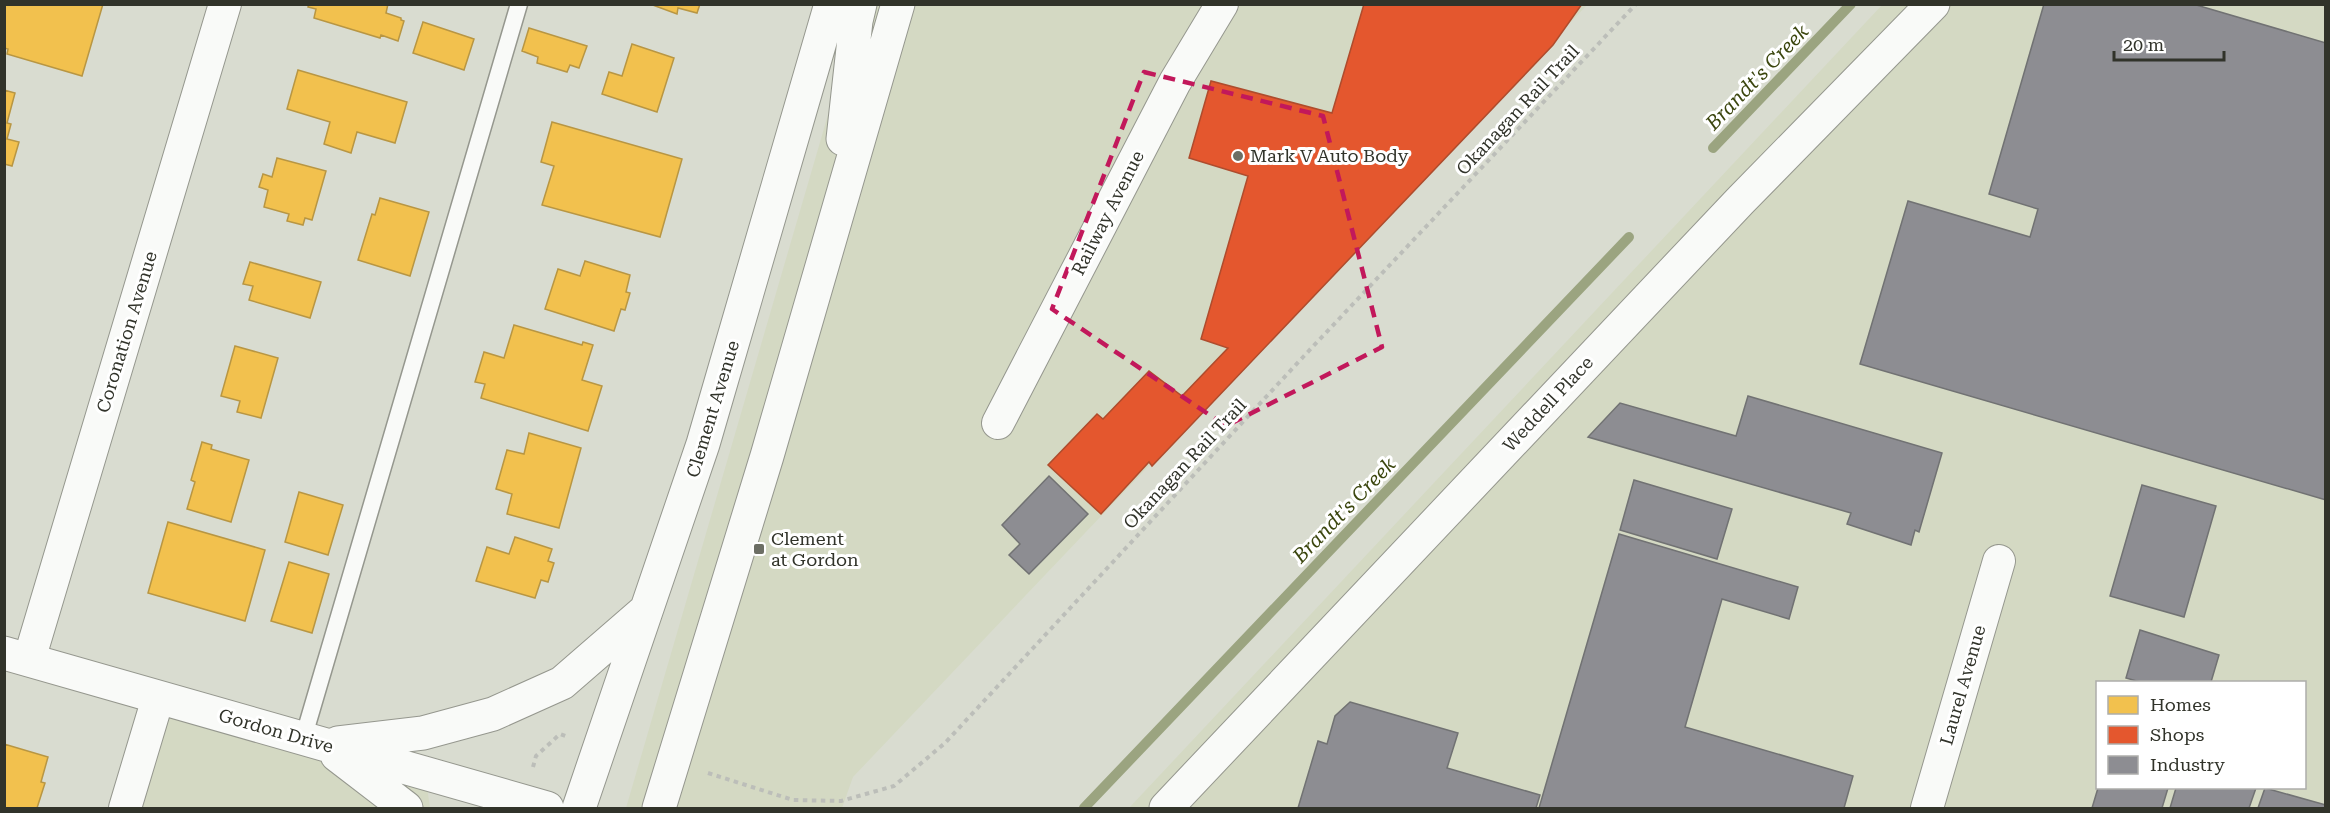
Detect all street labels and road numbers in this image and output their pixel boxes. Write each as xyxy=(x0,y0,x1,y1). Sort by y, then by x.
street label: Okanagan Rail Trail xyxy=(1452,40,1584,179)
street label: Railway Avenue xyxy=(1067,147,1148,279)
street label: Coronation Avenue xyxy=(92,248,161,415)
street label: Clement Avenue xyxy=(682,338,743,480)
street label: Weddell Place xyxy=(1498,352,1597,456)
street label: Okanagan Rail Trail xyxy=(1119,394,1251,533)
street label: Laurel Avenue xyxy=(1935,622,1990,747)
street label: Gordon Drive xyxy=(216,704,336,757)

